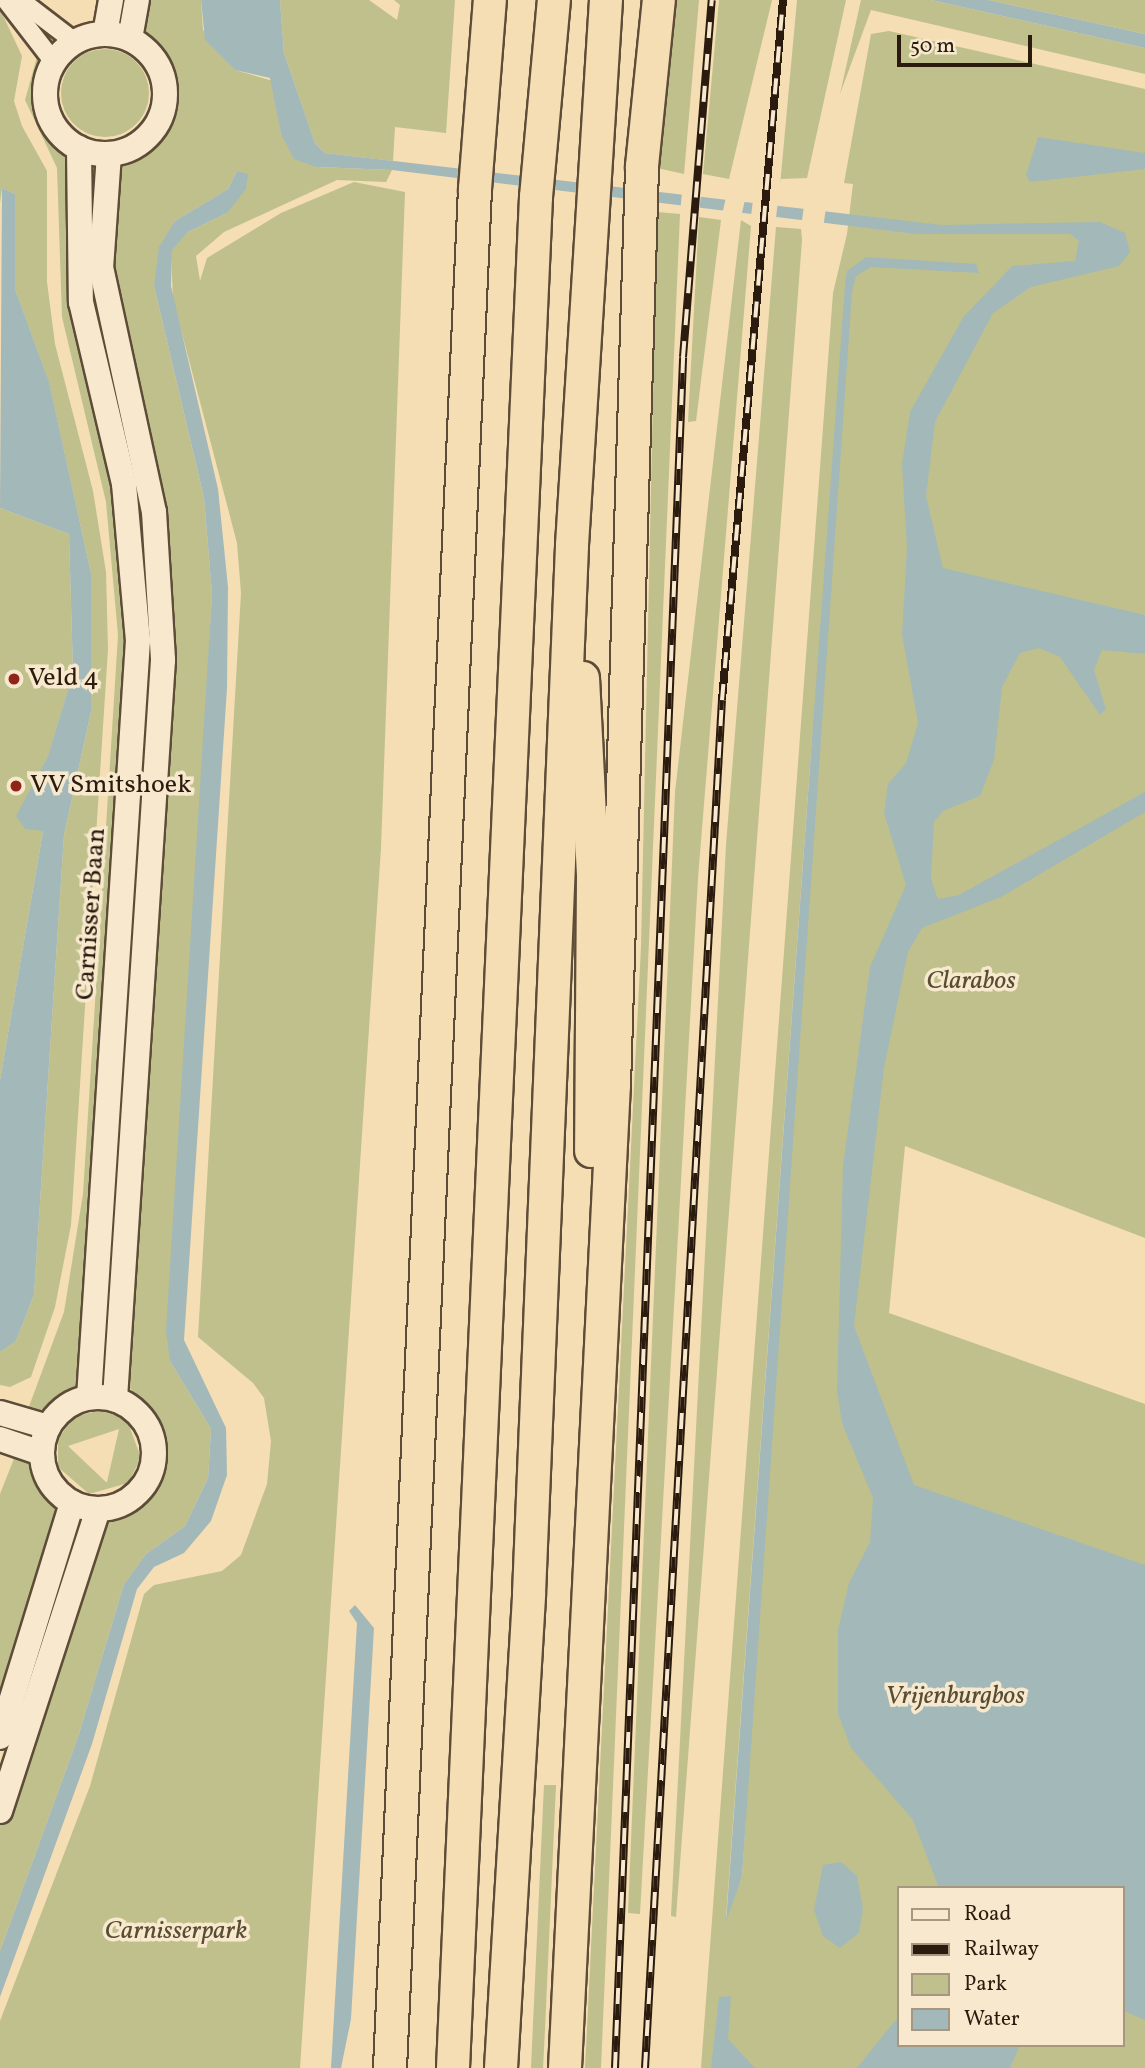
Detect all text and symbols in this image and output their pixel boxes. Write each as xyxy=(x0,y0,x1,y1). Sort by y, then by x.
scale bar xyxy=(900,21,1035,65)
text: 50 m xyxy=(910,32,955,61)
place label: Veld 4 xyxy=(28,663,99,695)
marker: Veld 4 xyxy=(6,671,22,687)
place label: VV Smitshoek xyxy=(30,770,192,802)
marker: VV Smitshoek xyxy=(8,778,24,794)
street label: Carnisser Baan xyxy=(70,827,114,1001)
park label: Clarabos xyxy=(926,966,1016,998)
park label: Vrijenburgbos xyxy=(885,1681,1025,1713)
legend xyxy=(897,1886,1124,2047)
text: Road xyxy=(964,1900,1011,1929)
park label: Carnisserpark xyxy=(105,1916,247,1948)
text: Railway xyxy=(964,1935,1039,1964)
text: Park xyxy=(964,1970,1007,1999)
text: Water xyxy=(964,2005,1020,2034)

